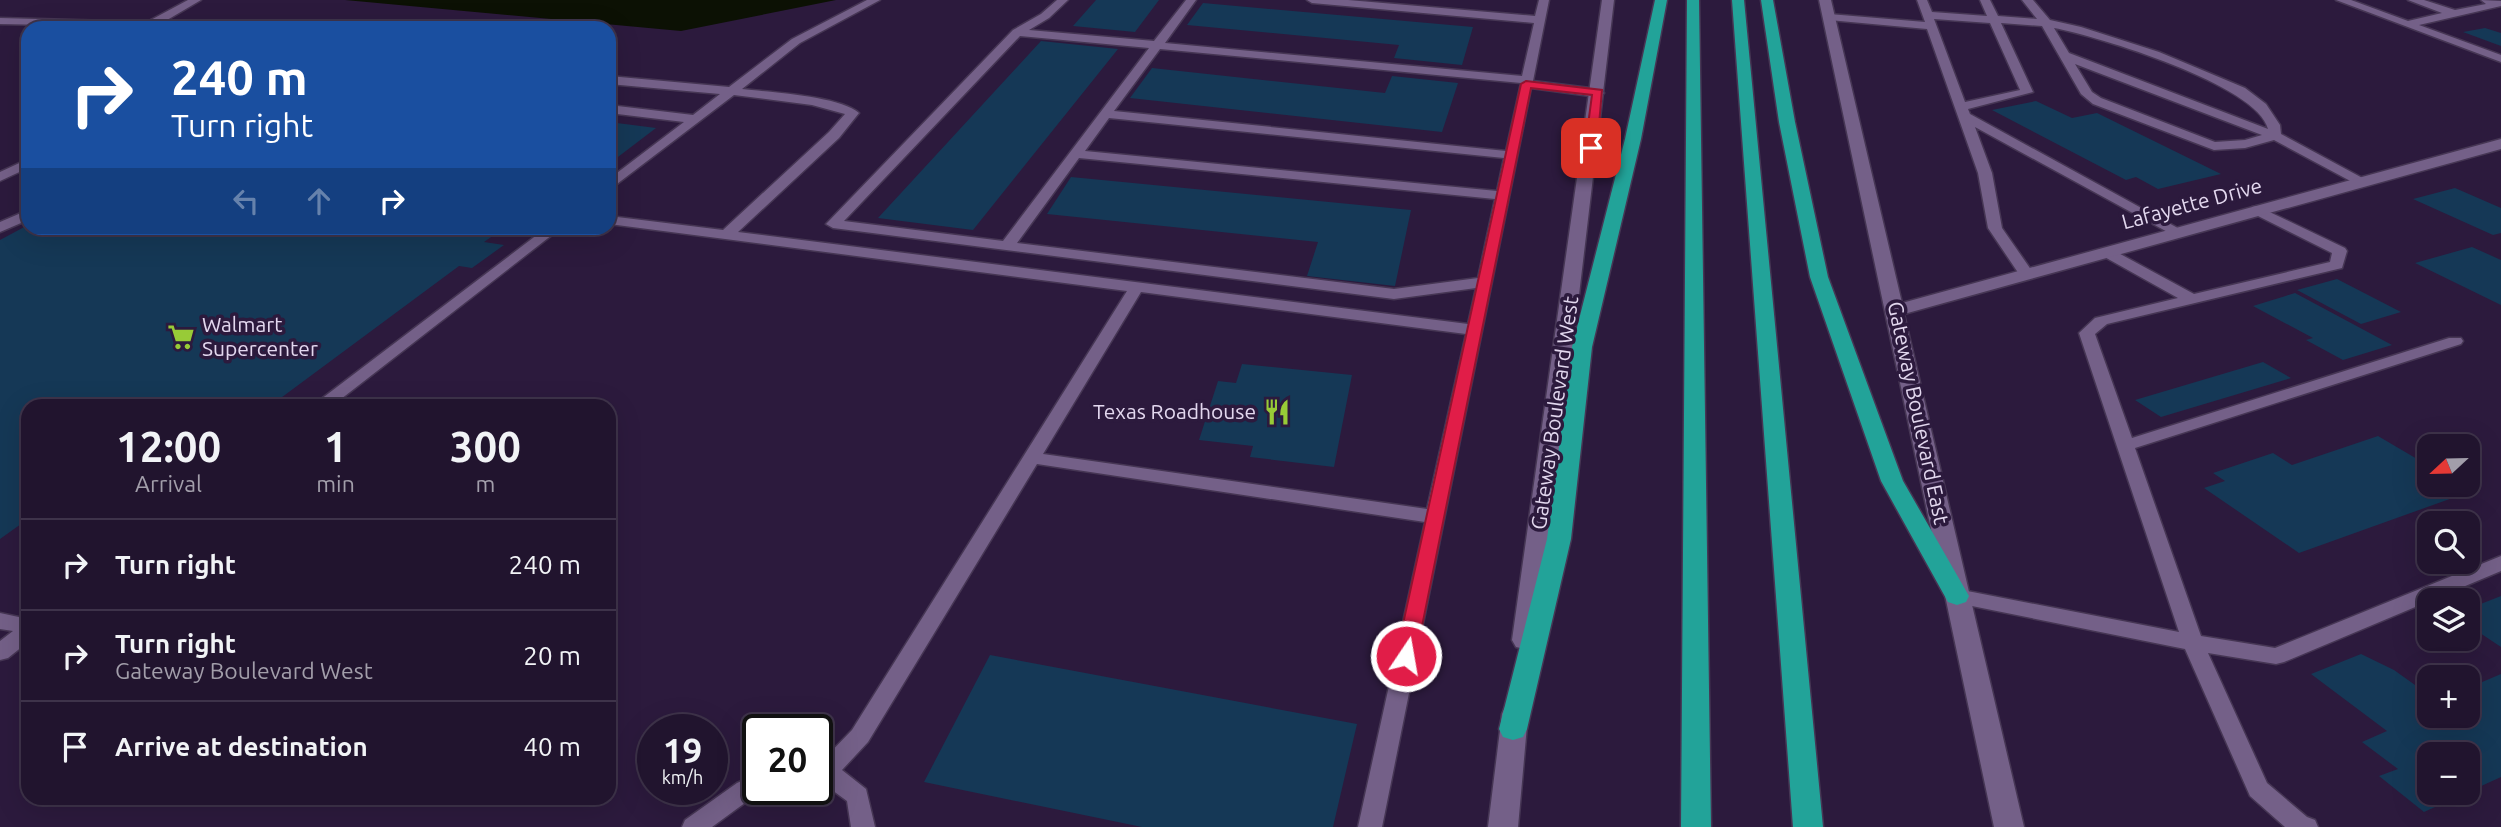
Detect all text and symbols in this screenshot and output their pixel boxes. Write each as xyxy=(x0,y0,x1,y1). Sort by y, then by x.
icon: right xyxy=(56,49,147,140)
text: 240 m xyxy=(171,49,308,104)
text: Turn right xyxy=(171,107,313,143)
pin xyxy=(1561,118,1621,178)
icon: arrive xyxy=(1572,129,1610,167)
street label: Lafayette Drive xyxy=(2119,173,2265,233)
icon: left xyxy=(227,182,265,220)
icon: ahead xyxy=(300,182,338,220)
icon: right xyxy=(373,182,411,220)
street label: Gateway Boulevard West xyxy=(1526,295,1582,531)
street label: Gateway Boulevard East xyxy=(1884,299,1954,526)
place label: Walmart Supercenter xyxy=(202,312,318,360)
supermarket icon: Walmart Supercenter xyxy=(166,322,196,352)
restaurant icon: Texas Roadhouse xyxy=(1262,397,1292,427)
place label: Texas Roadhouse xyxy=(1093,399,1256,423)
text: 12:00 xyxy=(116,423,221,470)
text: 1 xyxy=(324,423,347,470)
text: 300 xyxy=(450,423,521,470)
north arrow xyxy=(2417,434,2480,497)
map controls xyxy=(2417,434,2480,805)
text: Arrival xyxy=(135,471,202,496)
text: min xyxy=(316,471,355,496)
text: m xyxy=(475,471,495,496)
button: search xyxy=(2417,511,2480,574)
icon: right xyxy=(56,546,94,584)
text: Turn right xyxy=(115,550,236,579)
text: 240 m xyxy=(509,550,581,579)
button: layers xyxy=(2417,588,2480,651)
position arrow xyxy=(1369,619,1443,693)
text: Turn right xyxy=(115,629,236,658)
icon: right xyxy=(56,637,94,675)
text: 20 m xyxy=(523,641,581,670)
text: Gateway Boulevard West xyxy=(115,658,373,683)
button: + xyxy=(2417,665,2480,728)
speed limit sign: 20 xyxy=(742,714,833,805)
icon: arrive xyxy=(56,728,94,766)
text: 19 xyxy=(663,730,702,770)
text: Arrive at destination xyxy=(115,732,368,761)
text: 40 m xyxy=(523,732,581,761)
button: − xyxy=(2417,742,2480,805)
text: km/h xyxy=(662,767,703,787)

